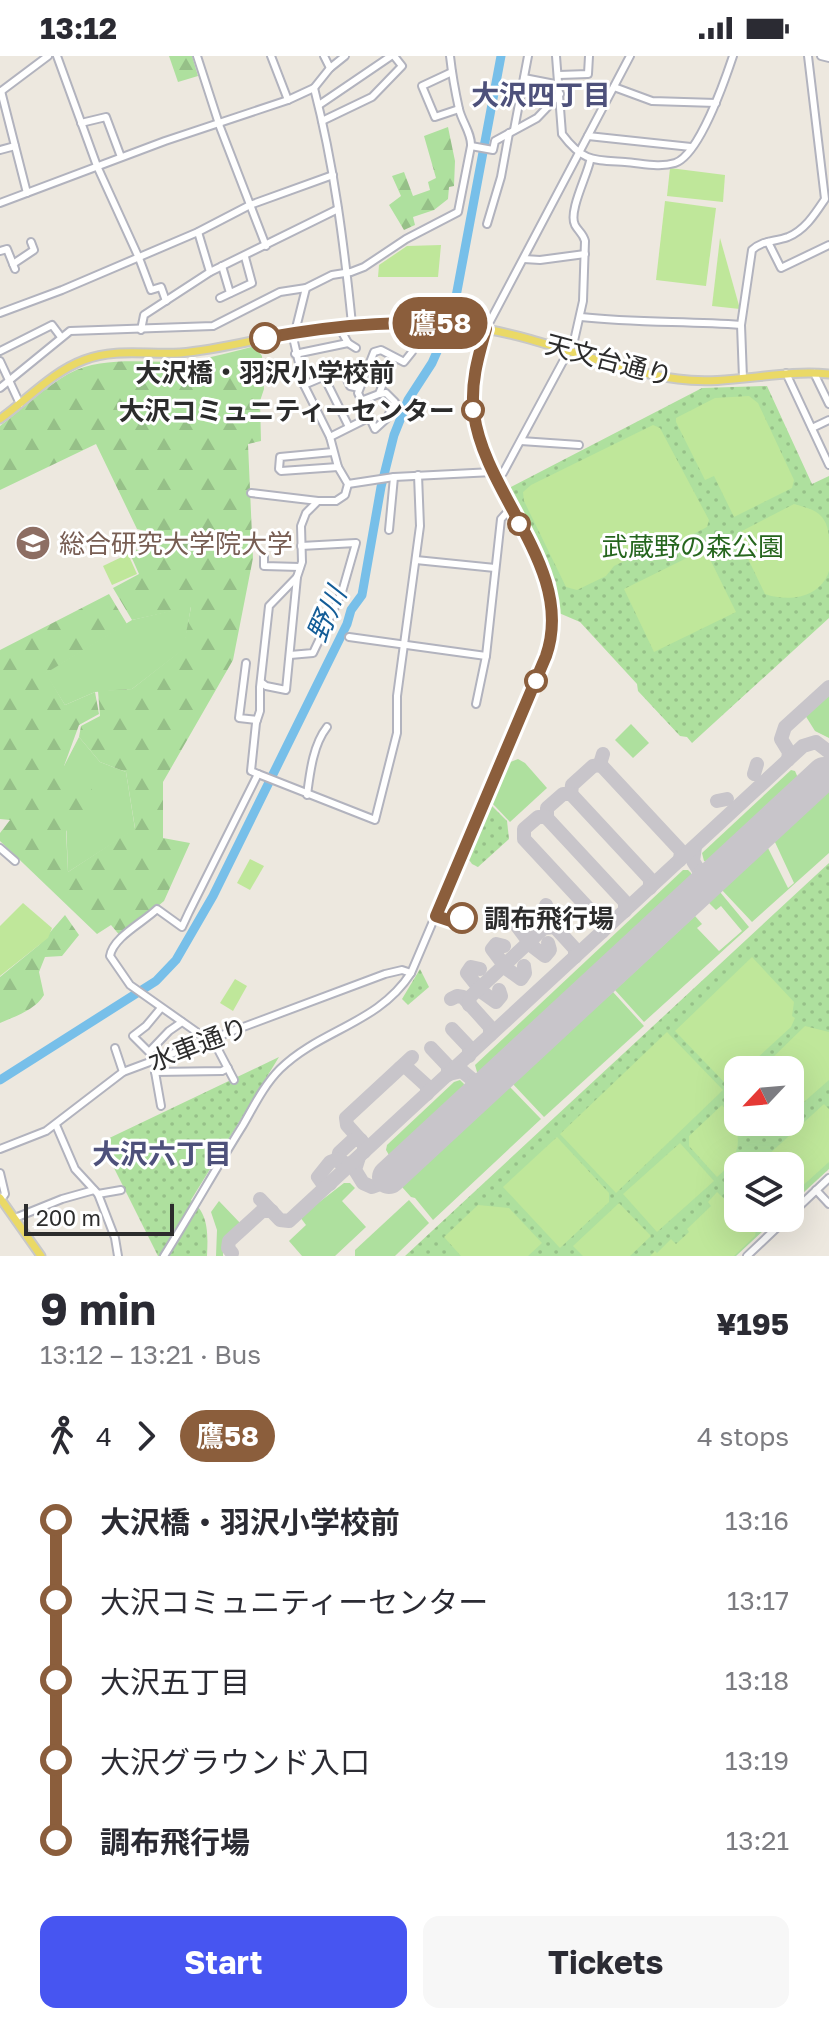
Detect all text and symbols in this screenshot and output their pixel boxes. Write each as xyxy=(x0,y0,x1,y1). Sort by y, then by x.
text: 13:12 xyxy=(40,10,117,46)
district label: 大沢四丁目 xyxy=(471,78,611,111)
line badge: 鷹58 xyxy=(394,297,486,349)
text: 鷹58 xyxy=(408,306,472,339)
marker: 大沢橋・羽沢小学校前 xyxy=(250,323,280,353)
street label: 天文台通り xyxy=(542,328,676,392)
place label: 大沢橋・羽沢小学校前 xyxy=(135,357,395,388)
place label: 大沢コミュニティーセンター xyxy=(119,395,455,426)
marker: 大沢コミュニティーセンター xyxy=(462,399,484,421)
unlabelled marker xyxy=(508,513,530,535)
school or university icon: 総合研究大学院大学 xyxy=(14,524,52,562)
place label: 総合研究大学院大学 xyxy=(59,528,293,559)
park label: 武蔵野の森公園 xyxy=(602,531,784,562)
water label: 野川 xyxy=(300,579,354,646)
unlabelled marker xyxy=(525,670,547,692)
marker: 調布飛行場 xyxy=(447,903,477,933)
place label: 調布飛行場 xyxy=(484,903,614,934)
street label: 水車通り xyxy=(144,1011,252,1077)
north arrow xyxy=(724,1056,804,1136)
map controls xyxy=(724,1056,804,1232)
district label: 大沢六丁目 xyxy=(92,1137,232,1170)
button: layers xyxy=(724,1152,804,1232)
scale bar xyxy=(24,1200,174,1236)
text: 200 m xyxy=(36,1204,101,1231)
text: 9 min xyxy=(40,1282,156,1335)
text: ¥195 xyxy=(716,1306,789,1342)
text: 13:12 – 13:21 · Bus xyxy=(40,1339,261,1370)
icon: walk xyxy=(40,1414,84,1458)
icon: forward xyxy=(124,1414,168,1458)
text: 鷹58 xyxy=(196,1419,259,1452)
text: 4 xyxy=(96,1421,112,1452)
text: 4 stops xyxy=(697,1421,789,1452)
text: 大沢橋・羽沢小学校前 xyxy=(100,1504,400,1540)
text: 13:16 xyxy=(725,1505,789,1536)
text: 大沢コミュニティーセンター xyxy=(100,1584,488,1620)
text: 13:17 xyxy=(727,1585,789,1616)
text: 大沢五丁目 xyxy=(100,1664,250,1700)
text: 13:18 xyxy=(725,1665,789,1696)
text: 大沢グラウンド入口 xyxy=(100,1744,370,1780)
text: 13:19 xyxy=(725,1745,789,1776)
text: 調布飛行場 xyxy=(100,1824,250,1860)
text: 13:21 xyxy=(726,1825,789,1856)
button: Start xyxy=(40,1916,407,2008)
button: Tickets xyxy=(423,1916,789,2008)

